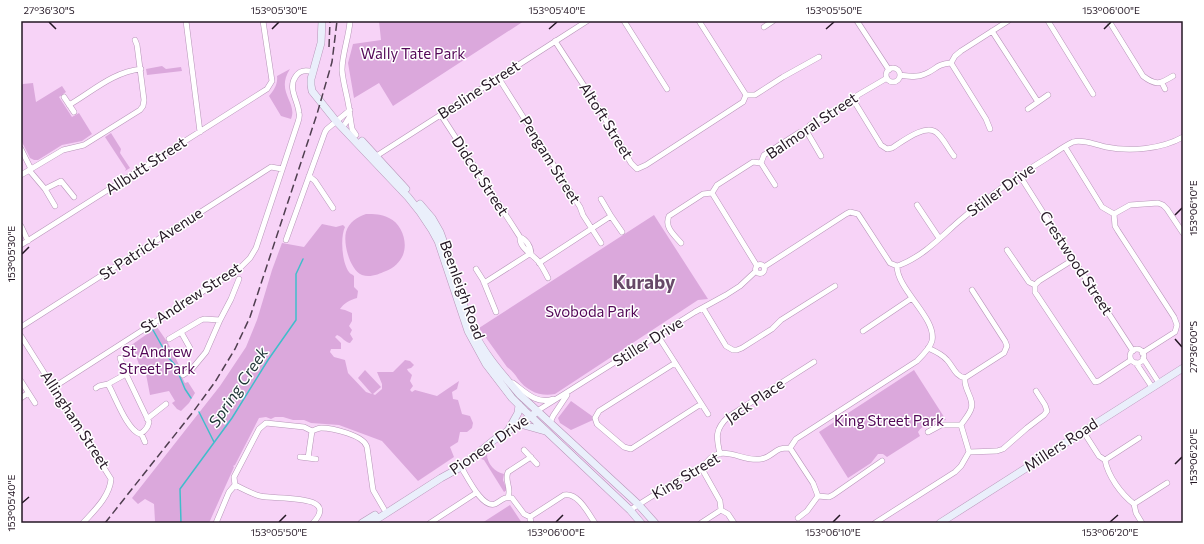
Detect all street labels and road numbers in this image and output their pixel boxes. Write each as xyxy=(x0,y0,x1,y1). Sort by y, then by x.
street label: Besline Street xyxy=(434,56,523,122)
street label: Altoft Street xyxy=(576,79,637,162)
street label: Balmoral Street xyxy=(762,88,860,162)
street label: Pengam Street xyxy=(517,112,585,207)
street label: Allbutt Street xyxy=(102,132,189,198)
street label: Didcot Street xyxy=(448,132,513,219)
street label: Stiller Drive xyxy=(963,159,1038,220)
street label: St Patrick Avenue xyxy=(96,203,205,283)
street label: Crestwood Street xyxy=(1036,207,1117,318)
street label: Beenleigh Road xyxy=(437,238,489,342)
street label: St Andrew Street xyxy=(137,258,244,336)
street label: Stiller Drive xyxy=(609,312,686,370)
street label: Allingham Street xyxy=(37,367,114,472)
street label: Jack Place xyxy=(722,374,787,426)
street label: Pioneer Drive xyxy=(446,410,531,478)
street label: Millers Road xyxy=(1020,414,1101,475)
street label: King Street xyxy=(648,448,723,502)

